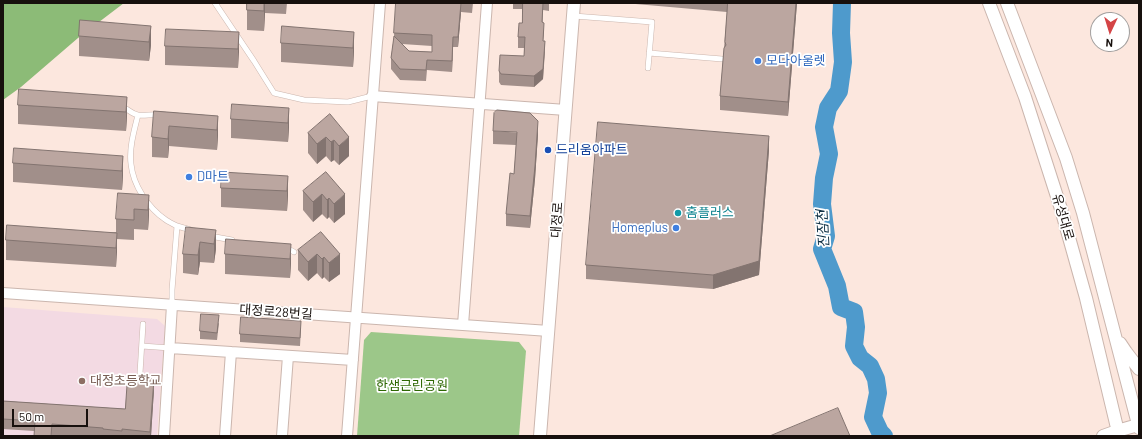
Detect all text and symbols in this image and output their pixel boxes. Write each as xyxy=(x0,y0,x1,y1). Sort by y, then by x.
north arrow xyxy=(1090,12,1130,52)
text: N xyxy=(1105,37,1113,50)
place label: 모다아울렛 xyxy=(766,53,826,69)
marker: 모다아울렛 xyxy=(753,56,763,66)
place label: 드리움아파트 xyxy=(556,142,628,158)
marker: 드리움아파트 xyxy=(543,145,553,155)
place label: D마트 xyxy=(197,169,229,185)
marker: D마트 xyxy=(184,172,194,182)
street label: 유성대로 xyxy=(1049,192,1077,242)
street label: 대정로 xyxy=(548,202,566,238)
place label: 홈플러스 xyxy=(686,205,734,221)
marker: 홈플러스 xyxy=(673,208,683,218)
water label: 진잠천 xyxy=(814,209,832,249)
place label: Homeplus xyxy=(611,220,668,236)
marker: Homeplus xyxy=(671,223,681,233)
street label: 대정로28번길 xyxy=(239,302,313,322)
place label: 대정초등학교 xyxy=(90,373,162,389)
marker: 대정초등학교 xyxy=(77,376,87,386)
park label: 한샘근린공원 xyxy=(376,378,448,394)
scale bar xyxy=(14,401,90,427)
text: 50 m xyxy=(19,409,44,423)

